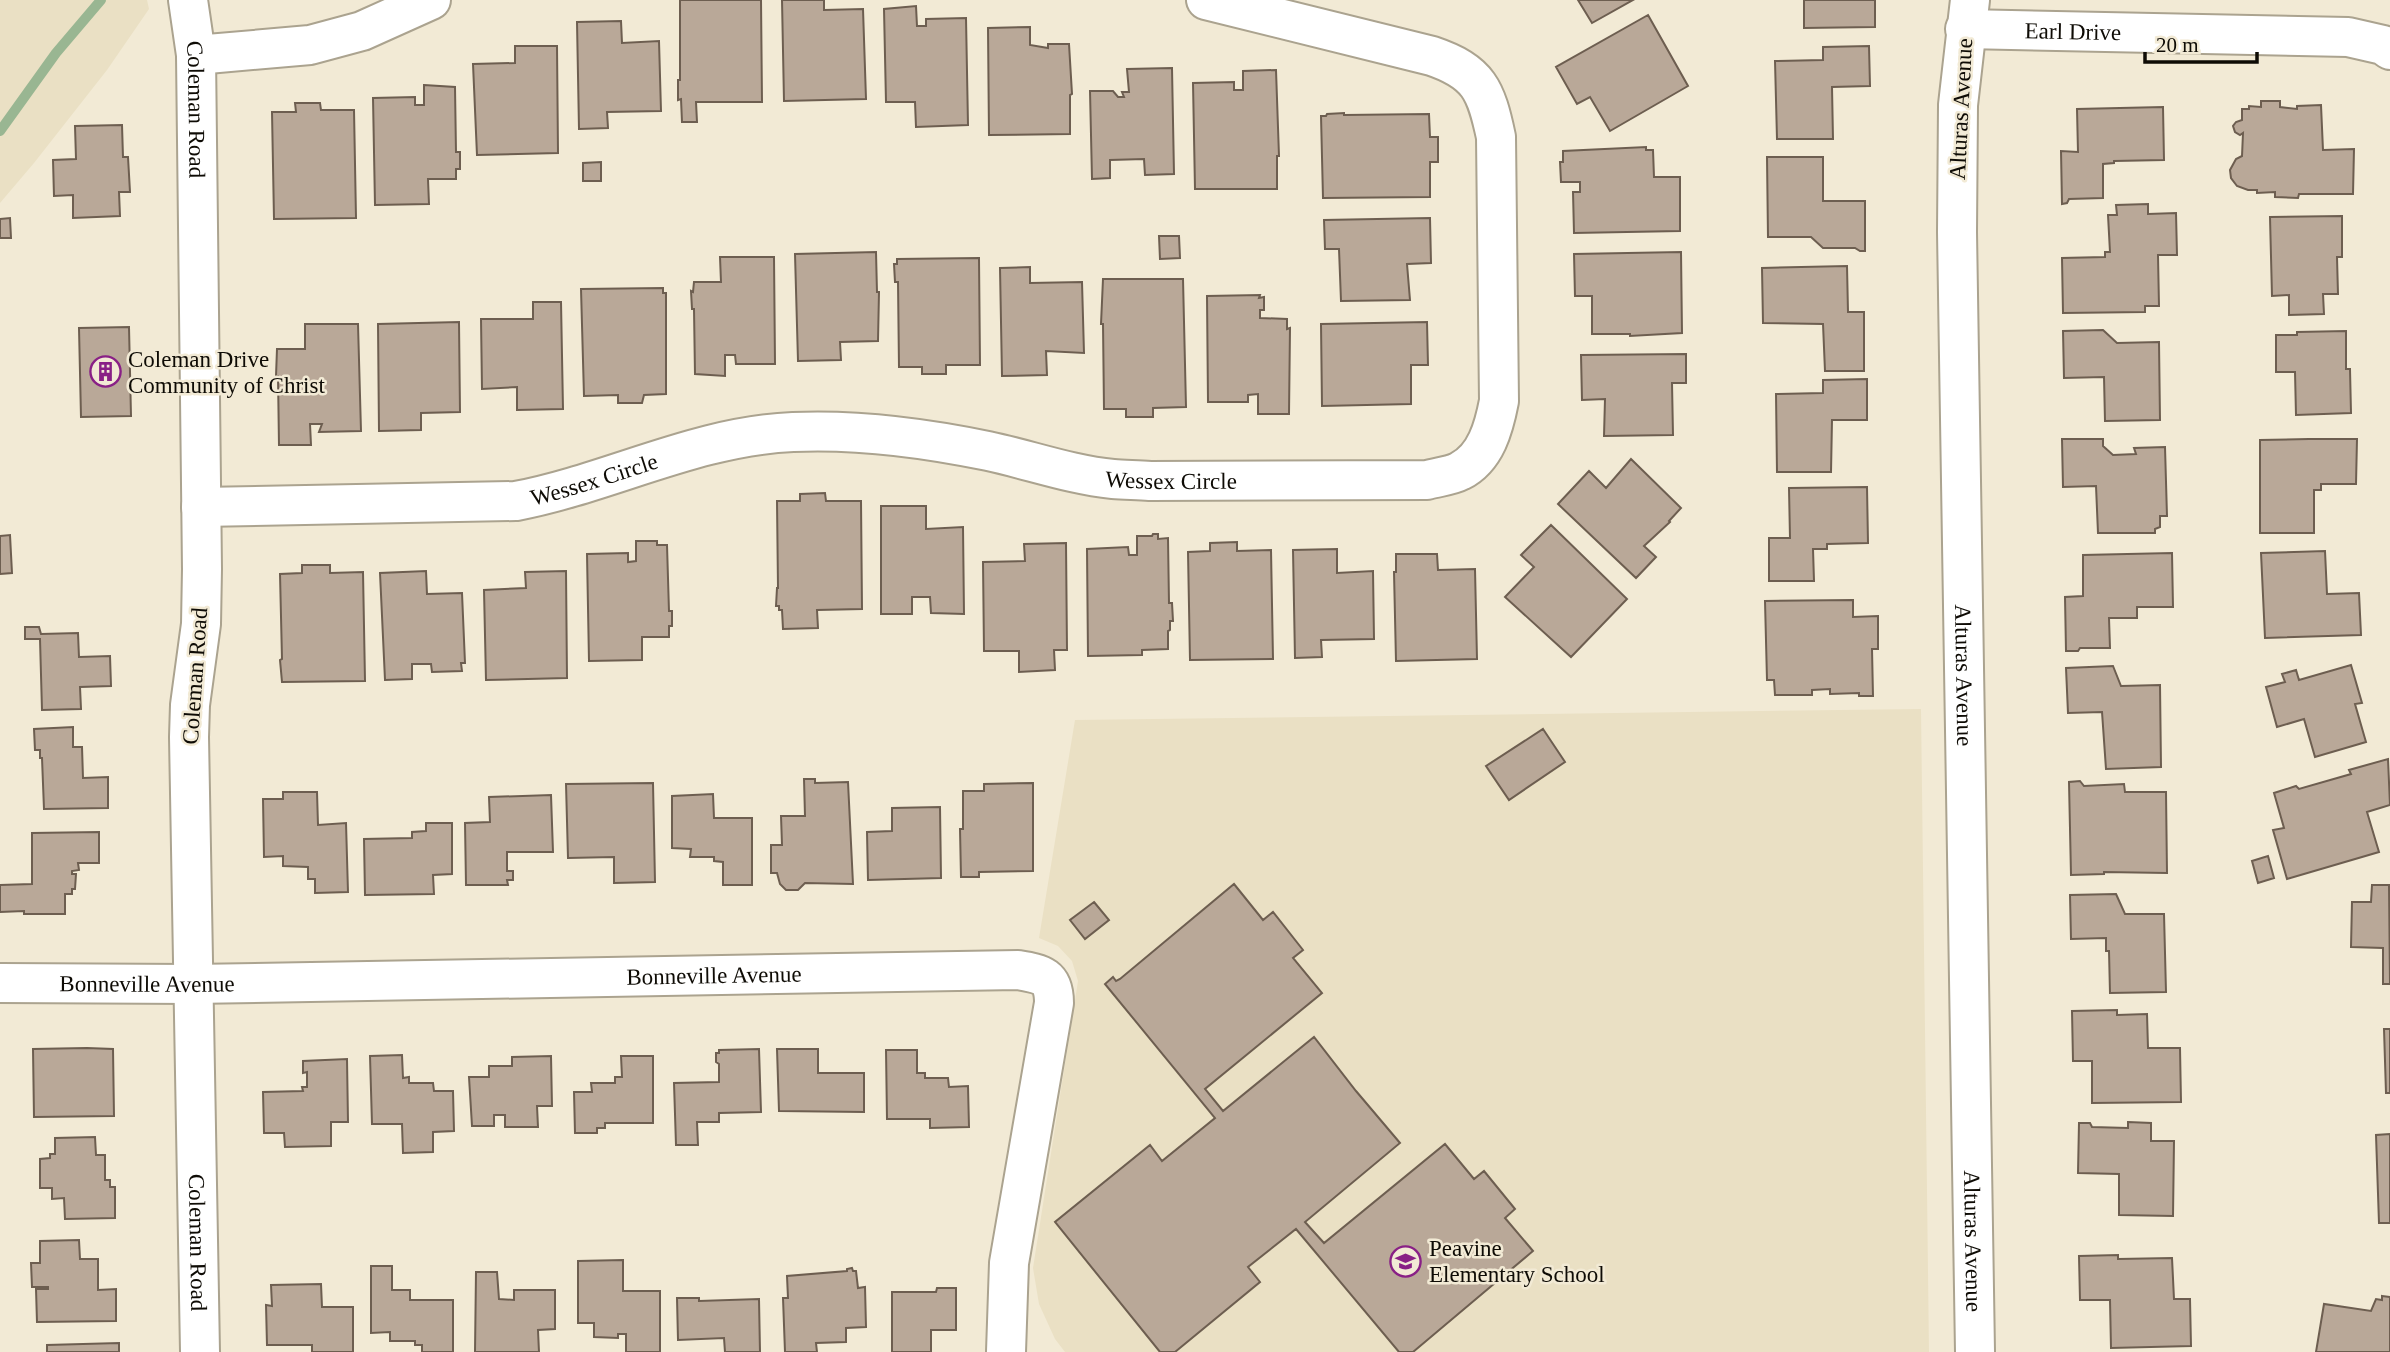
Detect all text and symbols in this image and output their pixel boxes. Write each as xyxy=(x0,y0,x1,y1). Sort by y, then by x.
street label: Earl Drive xyxy=(2024,18,2121,45)
scale bar xyxy=(2145,21,2257,65)
text: 20 m xyxy=(2156,33,2199,57)
street label: Alturas Avenue xyxy=(1945,37,1977,181)
street label: Coleman Road xyxy=(182,39,210,179)
place label: Coleman Drive Community of Christ xyxy=(128,347,325,398)
building icon: Coleman Drive Community of Christ xyxy=(88,355,122,389)
street label: Wessex Circle xyxy=(528,448,661,510)
street label: Wessex Circle xyxy=(1104,466,1237,494)
street label: Alturas Avenue xyxy=(1950,604,1978,746)
street label: Coleman Road xyxy=(178,606,212,745)
street label: Bonneville Avenue xyxy=(626,961,802,989)
street label: Bonneville Avenue xyxy=(59,971,235,997)
street label: Alturas Avenue xyxy=(1960,1170,1987,1312)
street label: Coleman Road xyxy=(184,1174,212,1312)
place label: Peavine Elementary School xyxy=(1429,1236,1605,1287)
school or university icon: Peavine Elementary School xyxy=(1389,1244,1423,1278)

